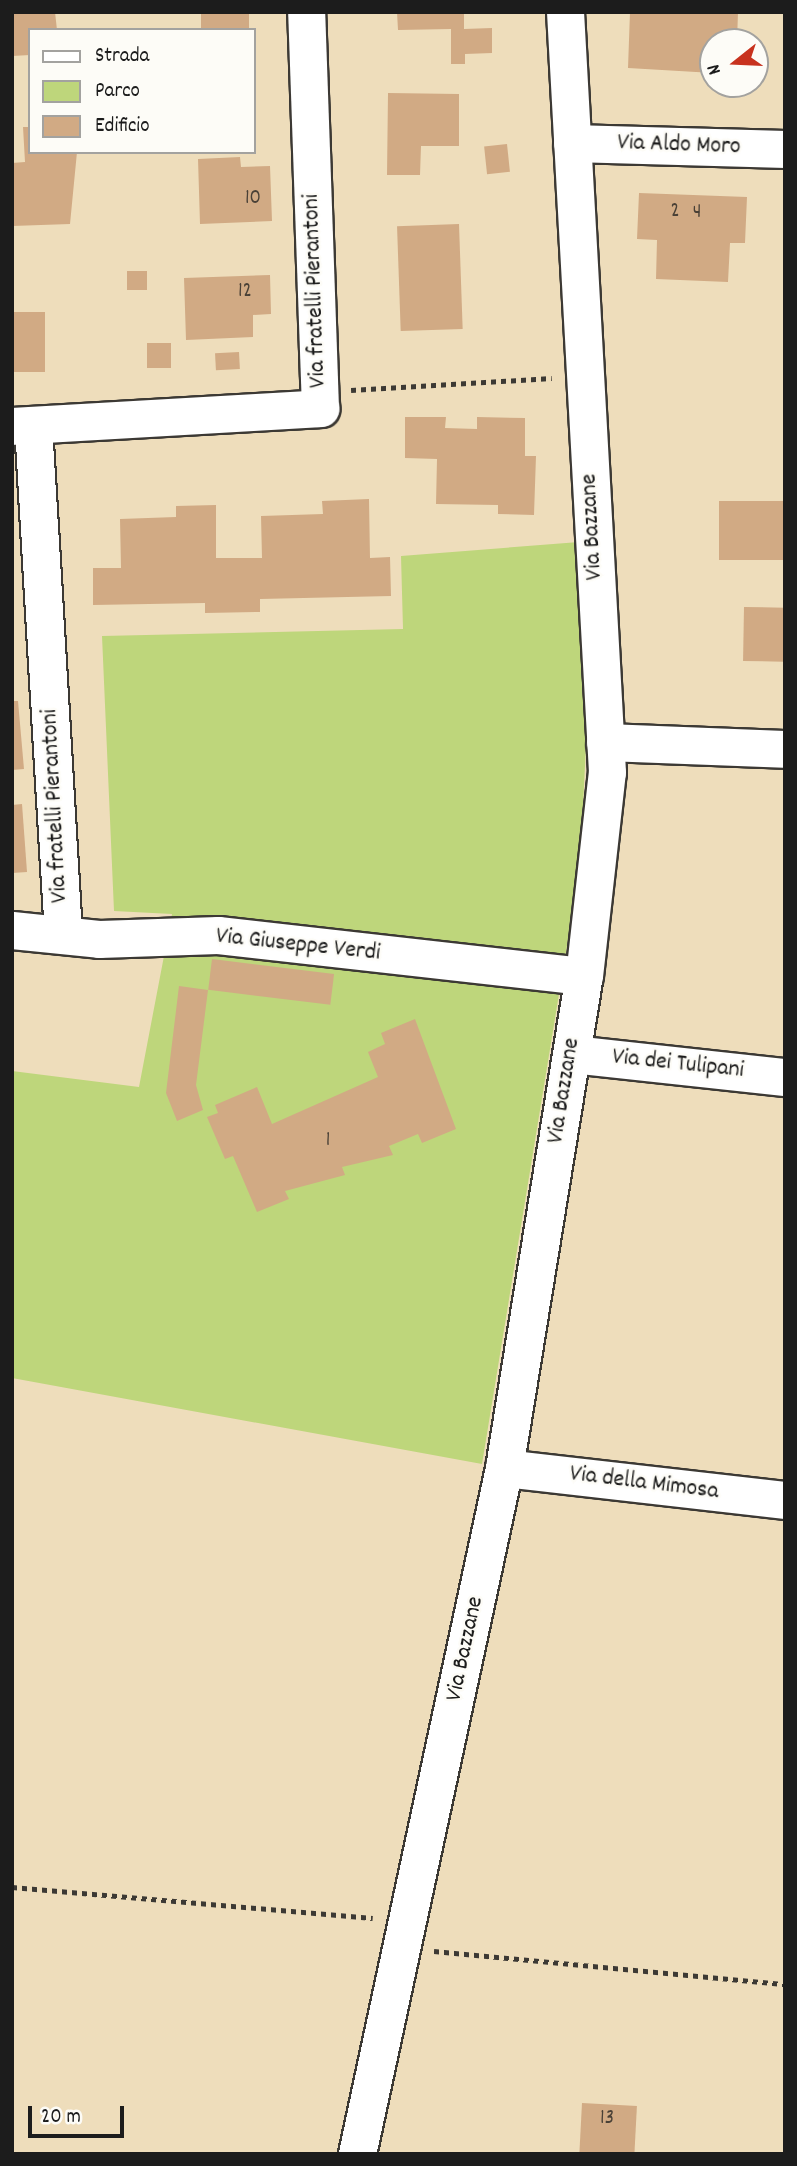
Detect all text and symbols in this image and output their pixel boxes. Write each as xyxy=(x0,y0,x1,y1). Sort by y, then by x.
legend xyxy=(28,28,256,154)
north arrow xyxy=(699,28,769,98)
text: Strada xyxy=(95,42,149,72)
text: N xyxy=(701,60,730,78)
text: Parco xyxy=(95,77,140,107)
text: Edificio xyxy=(95,112,150,142)
street label: Via Aldo Moro xyxy=(617,129,741,163)
house number: 10 xyxy=(245,186,261,212)
street label: Via fratelli Pierantoni xyxy=(298,193,334,389)
house number: 2 xyxy=(670,199,680,225)
house number: 4 xyxy=(693,200,701,226)
house number: 12 xyxy=(238,279,252,305)
street label: Via Bazzane xyxy=(576,473,610,581)
street label: Via fratelli Pierantoni xyxy=(37,708,75,904)
street label: Via Giuseppe Verdi xyxy=(214,923,382,969)
street label: Via Bazzane xyxy=(542,1036,588,1146)
street label: Via dei Tulipani xyxy=(611,1044,745,1086)
house number: 1 xyxy=(326,1128,330,1154)
street label: Via della Mimosa xyxy=(568,1461,720,1507)
street label: Via Bazzane xyxy=(441,1594,491,1704)
scale bar xyxy=(32,2092,128,2136)
text: 20 m xyxy=(41,2103,81,2133)
house number: 13 xyxy=(600,2106,614,2132)

